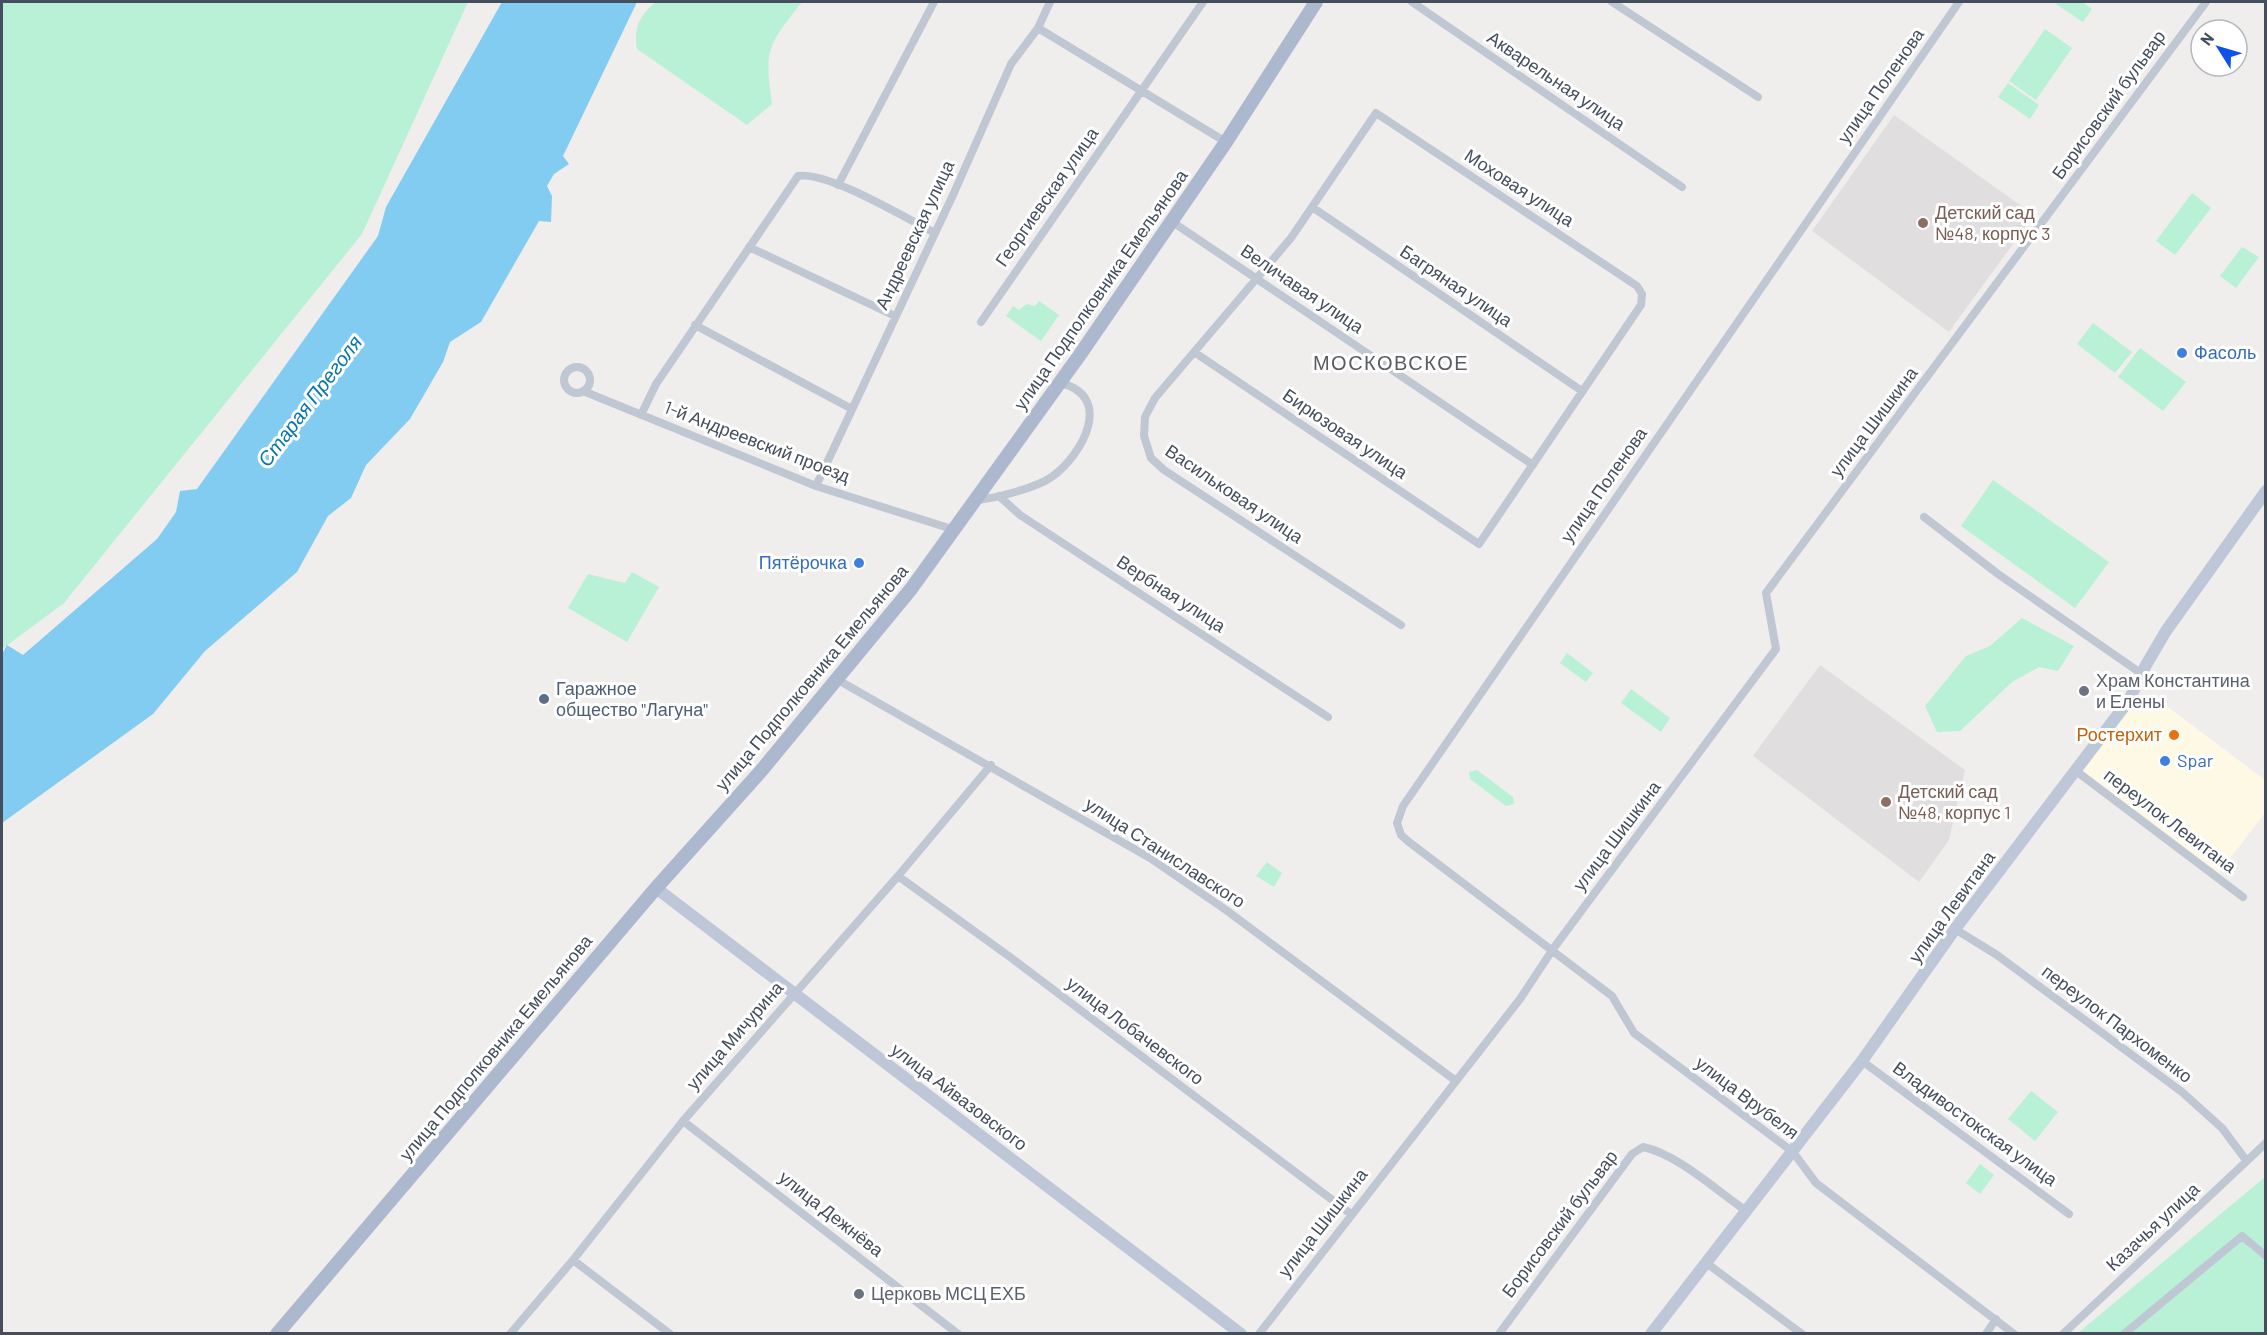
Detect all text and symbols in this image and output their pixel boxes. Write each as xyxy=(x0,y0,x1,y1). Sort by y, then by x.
north arrow xyxy=(2189,18,2249,78)
street label: улица Поленова xyxy=(1832,23,1929,147)
street label: Акварельная улица xyxy=(1484,26,1630,135)
street label: Борисовский бульвар xyxy=(2047,26,2170,183)
text: N xyxy=(2196,29,2217,49)
street label: Георгиевская улица xyxy=(990,122,1103,270)
street label: Моховая улица xyxy=(1461,144,1579,231)
street label: Андреевская улица xyxy=(870,156,959,313)
street label: улица Подполковника Емельянова xyxy=(1008,164,1192,414)
place label: Детский сад №48, корпус 3 xyxy=(1935,201,2050,244)
marker: Детский сад №48, корпус 3 xyxy=(1916,216,1930,230)
street label: Величавая улица xyxy=(1237,239,1369,338)
street label: Багряная улица xyxy=(1396,239,1518,331)
water label: Старая Преголя xyxy=(252,330,366,471)
place label: Фасоль xyxy=(2194,341,2256,363)
marker: Фасоль xyxy=(2175,346,2189,360)
district label: МОСКОВСКОЕ xyxy=(1313,350,1469,374)
street label: улица Шишкина xyxy=(1825,361,1922,481)
street label: Бирюзовая улица xyxy=(1279,383,1413,484)
street label: 1-й Андреевский проезд xyxy=(661,395,854,487)
street label: улица Поленова xyxy=(1555,422,1652,546)
street label: Васильковая улица xyxy=(1162,439,1308,548)
street label: Вербная улица xyxy=(1113,550,1231,637)
place label: Пятёрочка xyxy=(759,551,848,573)
marker: Пятёрочка xyxy=(852,556,866,570)
street label: улица Подполковника Емельянова xyxy=(710,559,913,795)
place label: Храм Константина и Елены xyxy=(2096,669,2251,712)
place label: Гаражное общество "Лагуна" xyxy=(556,677,708,720)
marker: Храм Константина и Елены xyxy=(2077,684,2091,698)
marker: Гаражное общество "Лагуна" xyxy=(537,692,551,706)
place label: Ростерхит xyxy=(2077,723,2162,745)
marker: Ростерхит xyxy=(2167,728,2181,742)
place label: Spar xyxy=(2177,749,2214,771)
marker: Spar xyxy=(2158,754,2172,768)
street label: переулок Левитана xyxy=(2100,763,2242,878)
street label: улица Шишкина xyxy=(1568,775,1665,895)
place label: Детский сад №48, корпус 1 xyxy=(1898,780,2011,823)
street label: улица Станиславского xyxy=(1081,792,1250,912)
marker: Детский сад №48, корпус 1 xyxy=(1879,795,1893,809)
street label: улица Левитана xyxy=(1903,846,2000,966)
street label: улица Подполковника Емельянова xyxy=(394,929,597,1165)
street label: переулок Пархоменко xyxy=(2038,960,2197,1087)
street label: улица Лобачевского xyxy=(1063,971,1209,1089)
street label: улица Мичурина xyxy=(681,976,788,1094)
street label: улица Айвазовского xyxy=(887,1038,1032,1155)
street label: улица Врубеля xyxy=(1692,1051,1804,1143)
street label: Владивостокская улица xyxy=(1889,1056,2063,1191)
street label: Борисовский бульвар xyxy=(1497,1145,1622,1301)
street label: улица Шишкина xyxy=(1273,1163,1372,1281)
street label: улица Дежнёва xyxy=(775,1166,889,1261)
street label: Казачья улица xyxy=(2101,1177,2204,1275)
place label: Церковь МСЦ ЕХБ xyxy=(871,1282,1026,1304)
marker: Церковь МСЦ ЕХБ xyxy=(852,1287,866,1301)

